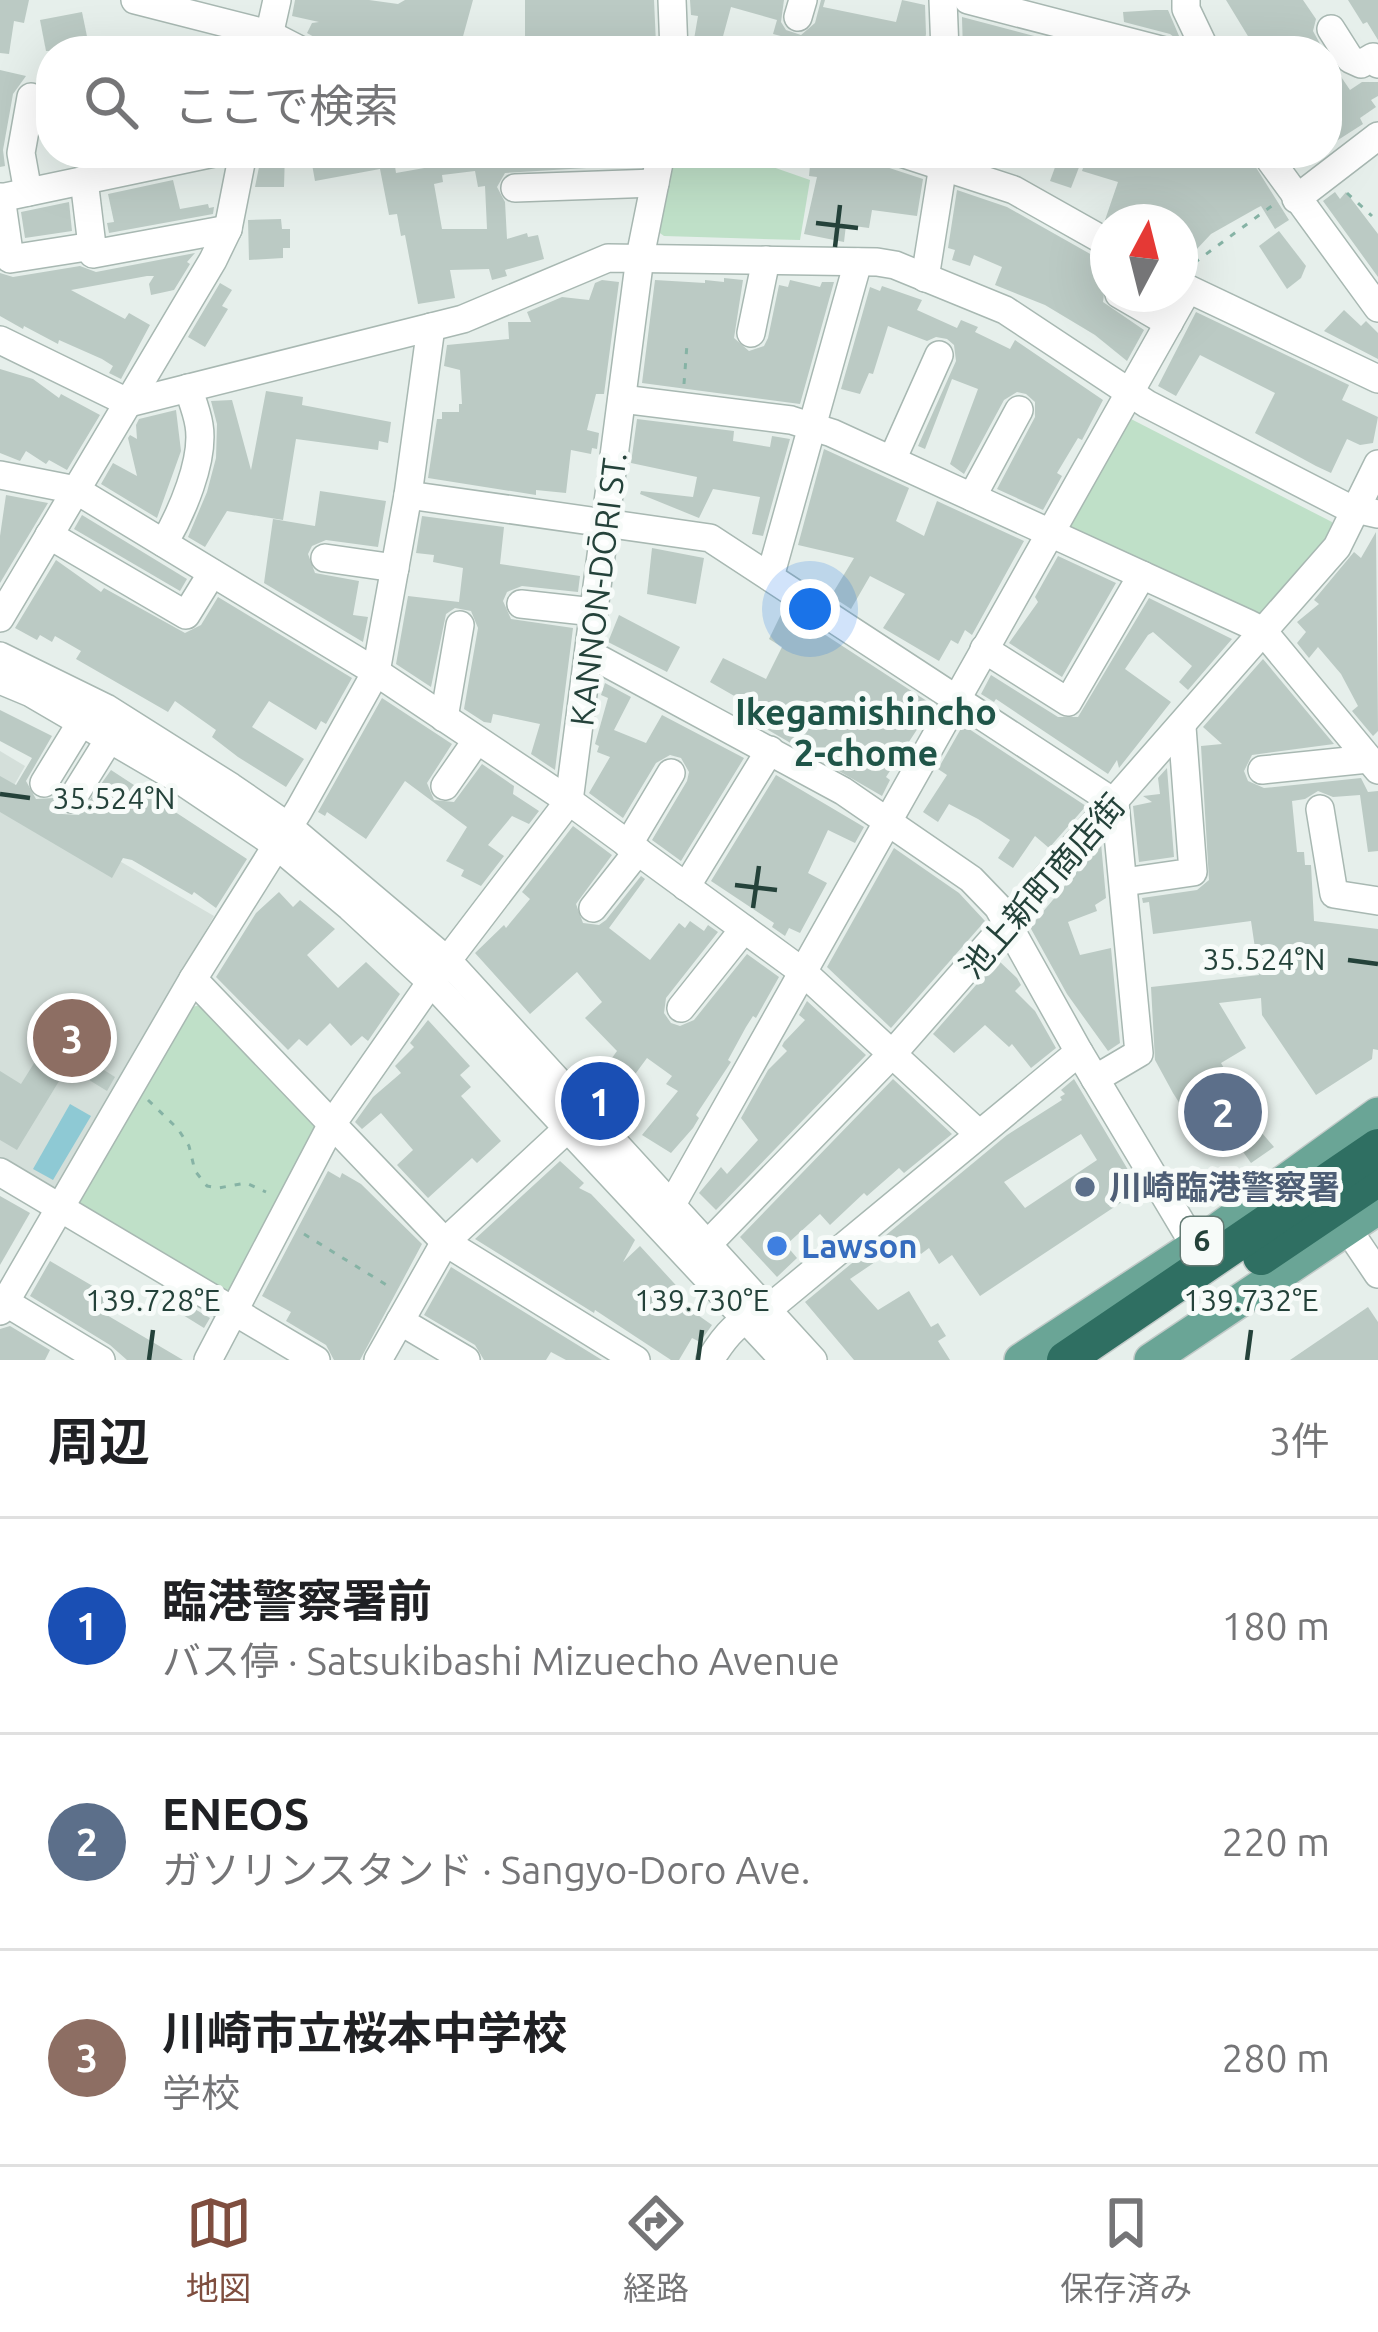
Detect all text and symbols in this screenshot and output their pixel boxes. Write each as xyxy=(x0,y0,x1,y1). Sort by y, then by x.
search box xyxy=(36,36,1342,168)
icon: search xyxy=(78,69,144,135)
text: ここで検索 xyxy=(174,80,399,131)
north arrow xyxy=(1090,204,1198,312)
street label: KANNON-DŌRI ST. xyxy=(562,450,633,728)
your location xyxy=(780,579,840,639)
district label: Ikegamishincho 2-chome xyxy=(735,691,997,773)
text: 35.524°N xyxy=(52,781,176,815)
street label: 池上新町商店街 xyxy=(952,786,1131,985)
text: 35.524°N xyxy=(1202,942,1326,976)
pin: 3 xyxy=(33,993,111,1083)
pin: 1 xyxy=(561,1056,639,1146)
pin: 2 xyxy=(1184,1067,1262,1157)
place label: 川崎臨港警察署 xyxy=(1109,1168,1340,1205)
marker: 川崎臨港警察署 xyxy=(1072,1174,1098,1200)
road number: 6 xyxy=(1181,1217,1223,1265)
place label: Lawson xyxy=(801,1227,918,1264)
marker: Lawson xyxy=(764,1233,790,1259)
text: 139.728°E xyxy=(85,1283,221,1317)
text: 139.730°E xyxy=(634,1283,770,1317)
text: 139.732°E xyxy=(1183,1283,1319,1317)
text: 周辺 xyxy=(48,1412,150,1470)
text: 3件 xyxy=(1269,1419,1330,1462)
text: 臨港警察署前 xyxy=(162,1575,432,1626)
text: 1 xyxy=(76,1604,98,1647)
text: 180 m xyxy=(1221,1604,1330,1647)
text: バス停 · Satsukibashi Mizuecho Avenue xyxy=(162,1639,840,1682)
text: ENEOS xyxy=(162,1788,309,1839)
text: 2 xyxy=(76,1820,98,1863)
text: 220 m xyxy=(1221,1820,1330,1863)
text: ガソリンスタンド · Sangyo-Doro Ave. xyxy=(162,1848,810,1891)
text: 川崎市立桜本中学校 xyxy=(162,2007,567,2058)
text: 3 xyxy=(76,2036,98,2079)
text: 280 m xyxy=(1221,2036,1330,2079)
text: 学校 xyxy=(162,2071,240,2114)
tab: 地図 xyxy=(186,2190,252,2310)
tab: 経路 xyxy=(623,2190,689,2310)
tab: 保存済み xyxy=(1060,2190,1192,2310)

